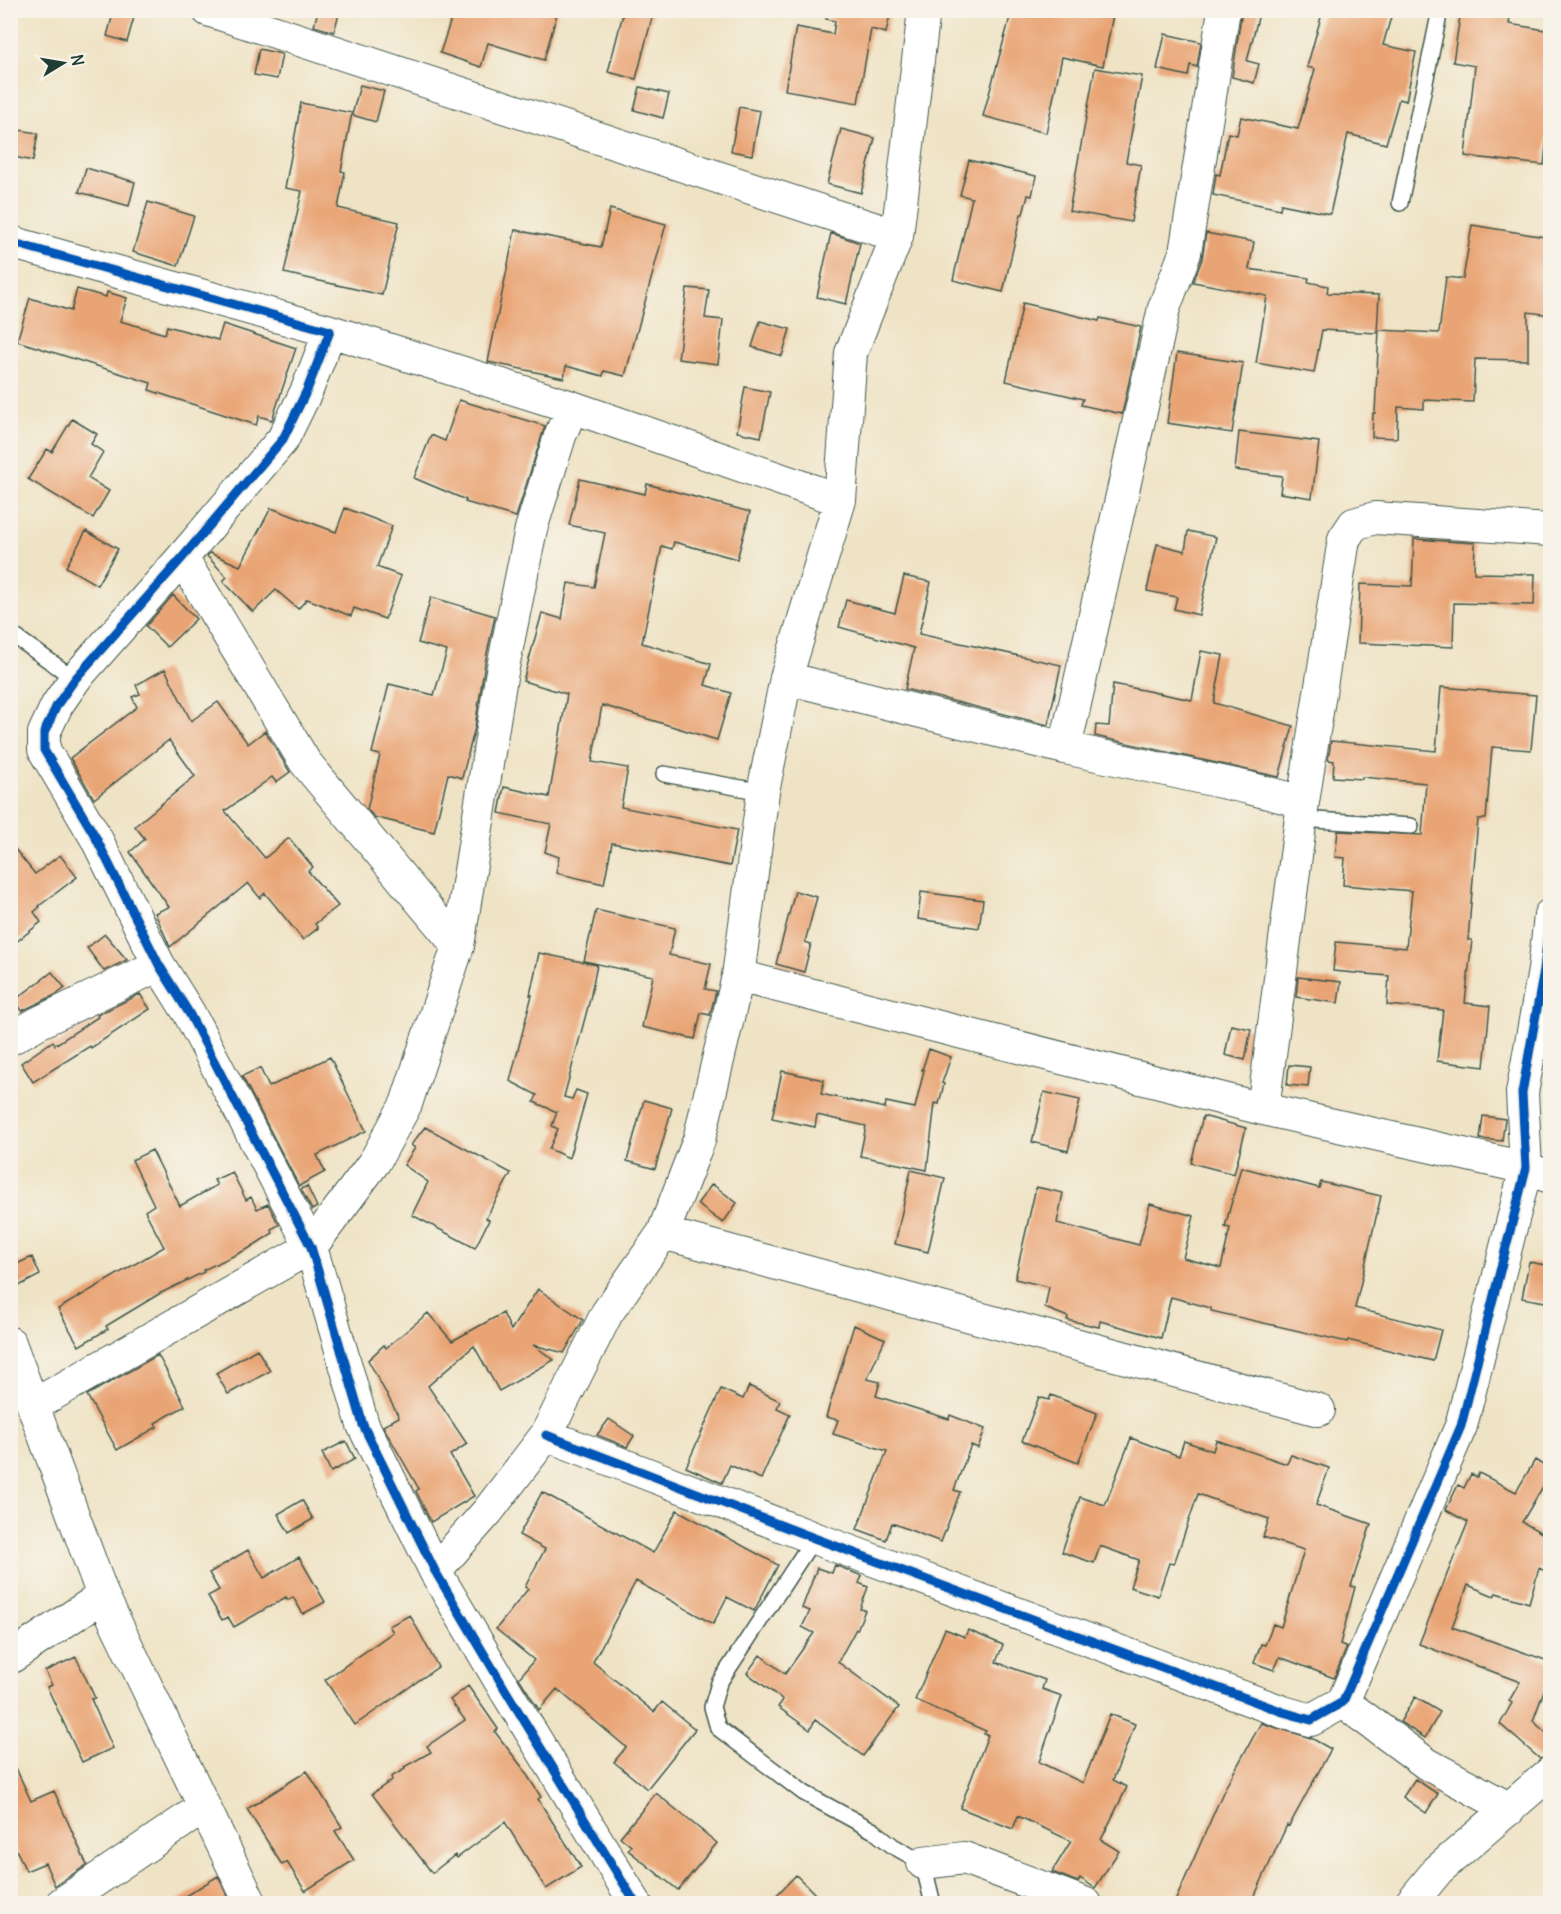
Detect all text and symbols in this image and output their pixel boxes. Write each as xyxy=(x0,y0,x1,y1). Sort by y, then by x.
north arrow xyxy=(33,33,93,93)
text: N xyxy=(67,53,89,67)

